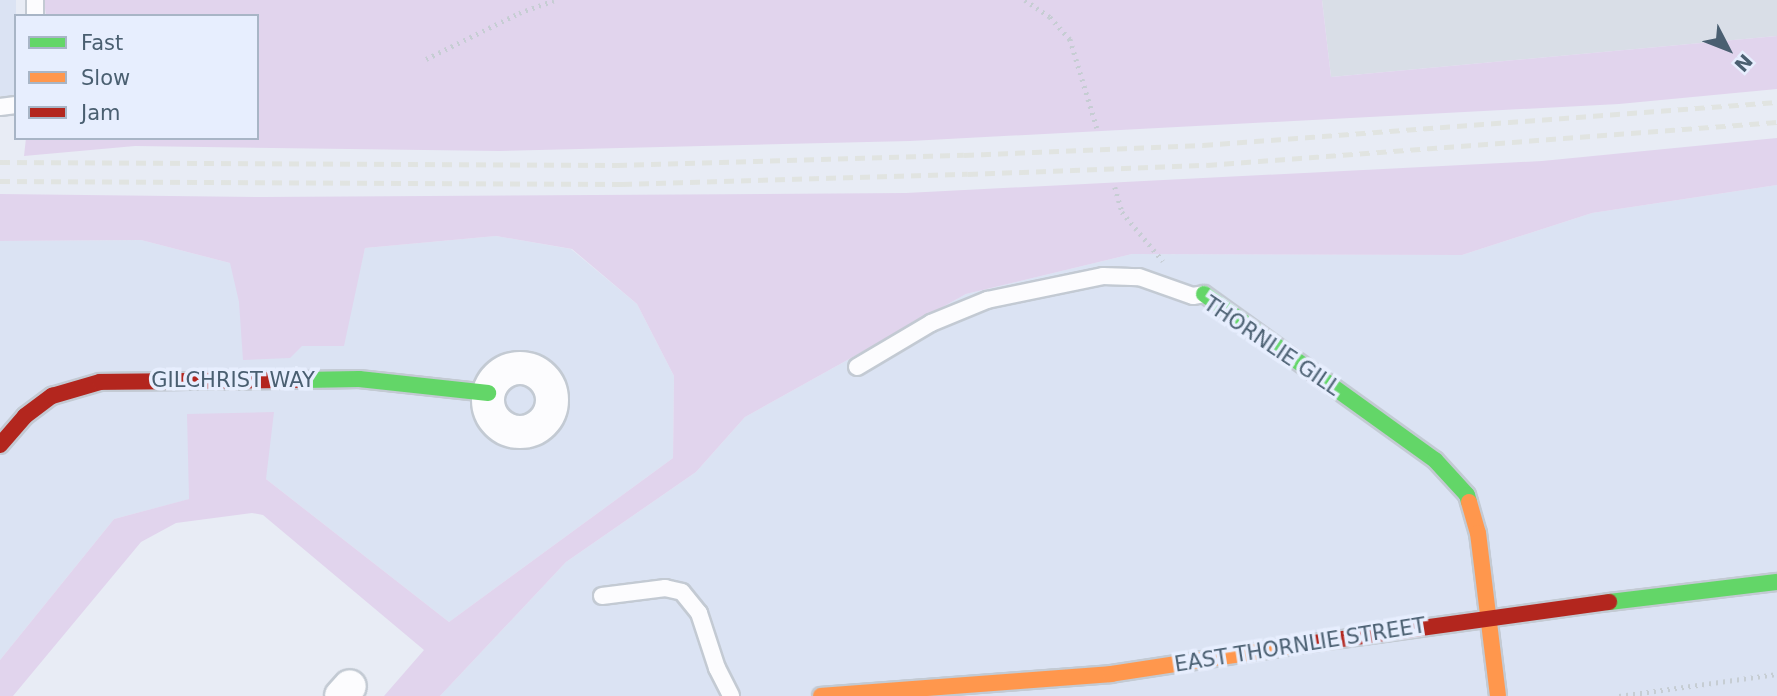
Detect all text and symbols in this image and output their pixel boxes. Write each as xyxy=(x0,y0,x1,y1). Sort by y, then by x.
legend xyxy=(14,14,259,140)
north arrow xyxy=(1693,14,1763,84)
text: Fast xyxy=(81,31,123,55)
text: N xyxy=(1730,50,1757,76)
text: Slow xyxy=(81,66,130,90)
text: Jam xyxy=(81,101,121,125)
street label: THORNLIE GILL xyxy=(1199,291,1345,401)
street label: GILCHRIST WAY xyxy=(151,367,315,393)
street label: EAST THORNLIE STREET xyxy=(1173,613,1427,677)

